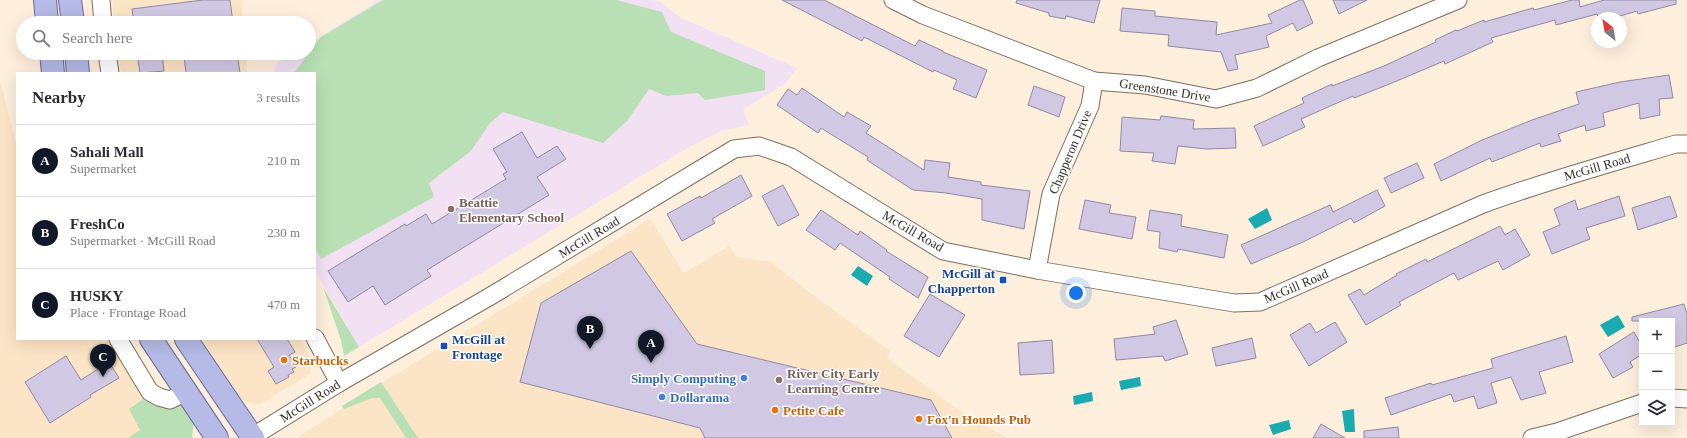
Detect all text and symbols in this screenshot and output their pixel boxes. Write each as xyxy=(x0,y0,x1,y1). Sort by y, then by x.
north arrow xyxy=(1591,12,1627,48)
search box xyxy=(16,16,316,60)
icon: search xyxy=(30,27,52,49)
text: Search here xyxy=(62,30,132,46)
street label: Greenstone Drive xyxy=(1118,75,1212,105)
text: Nearby xyxy=(32,88,86,107)
text: 3 results xyxy=(256,90,300,105)
street label: Chapperon Drive xyxy=(1046,107,1095,196)
text: Sahali Mall xyxy=(70,144,144,160)
street label: McGill Road xyxy=(1562,150,1632,184)
text: A xyxy=(40,153,50,168)
text: 210 m xyxy=(267,153,300,168)
text: Supermarket xyxy=(70,161,136,176)
place label: Beattie Elementary School xyxy=(459,195,564,225)
marker: Beattie Elementary School xyxy=(446,204,456,214)
street label: McGill Road xyxy=(880,207,947,255)
street label: McGill Road xyxy=(556,213,623,261)
text: FreshCo xyxy=(70,216,125,232)
text: B xyxy=(41,225,49,240)
text: 230 m xyxy=(267,225,300,240)
text: Supermarket · McGill Road xyxy=(70,233,216,248)
place label: McGill at Chapperton xyxy=(928,266,996,296)
street label: McGill Road xyxy=(1262,266,1331,306)
marker: McGill at Chapperton xyxy=(998,275,1008,285)
your location xyxy=(1066,283,1086,303)
text: HUSKY xyxy=(70,288,123,304)
text: C xyxy=(40,297,50,312)
text: 470 m xyxy=(267,297,300,312)
text: Place · Frontage Road xyxy=(70,305,186,320)
pin: B xyxy=(577,316,603,349)
map controls xyxy=(1639,318,1675,426)
button: + xyxy=(1639,318,1675,354)
pin: A xyxy=(638,330,664,363)
place label: McGill at Frontage xyxy=(452,332,506,362)
marker: McGill at Frontage xyxy=(439,341,449,351)
pin: C xyxy=(90,344,116,377)
place label: Starbucks xyxy=(292,353,348,368)
button: − xyxy=(1639,354,1675,390)
marker: Starbucks xyxy=(279,355,289,365)
place label: River City Early Learning Centre xyxy=(787,366,880,396)
place label: Simply Computing xyxy=(631,371,736,386)
marker: Simply Computing xyxy=(739,373,749,383)
marker: River City Early Learning Centre xyxy=(774,375,784,385)
street label: McGill Road xyxy=(277,376,343,425)
place label: Dollarama xyxy=(670,390,730,405)
button: layers xyxy=(1639,390,1675,426)
marker: Dollarama xyxy=(657,392,667,402)
place label: Petite Cafe xyxy=(783,403,844,418)
marker: Petite Cafe xyxy=(770,405,780,415)
place label: Fox'n Hounds Pub xyxy=(927,412,1031,427)
marker: Fox'n Hounds Pub xyxy=(914,414,924,424)

